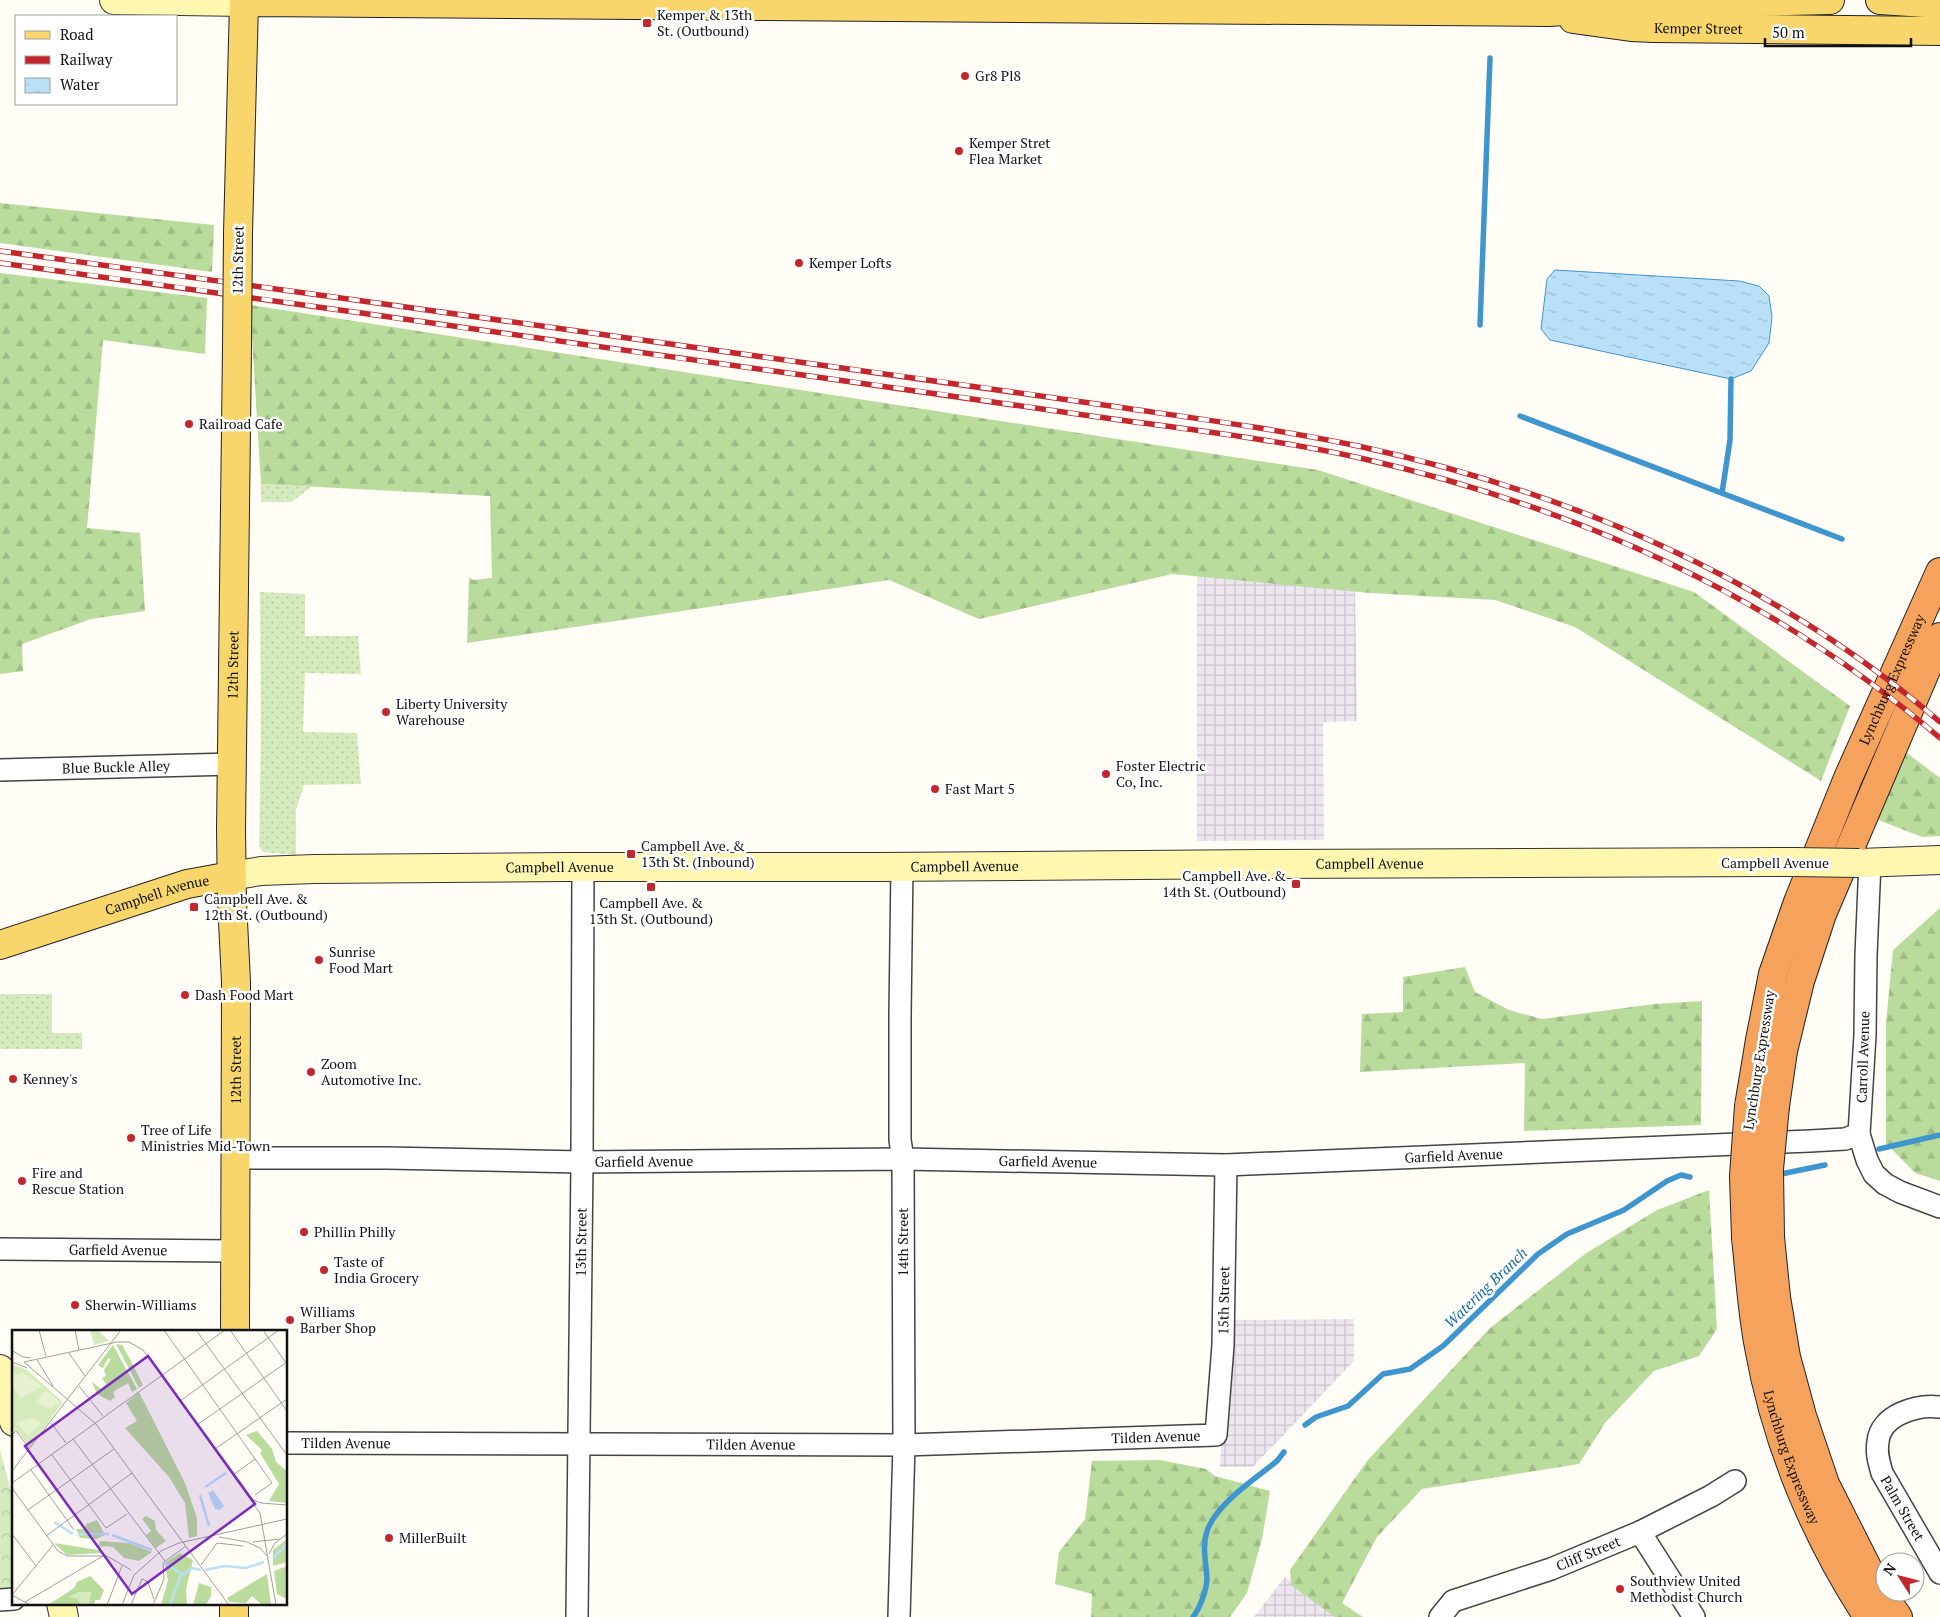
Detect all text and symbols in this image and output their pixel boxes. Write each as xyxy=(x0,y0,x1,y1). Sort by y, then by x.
place label: Kemper & 13th St. (Outbound) xyxy=(657,5,752,40)
legend xyxy=(15,15,178,105)
scale bar xyxy=(1765,15,1911,47)
marker: Kemper & 13th St. (Outbound) xyxy=(641,17,653,29)
street label: Kemper Street xyxy=(1654,18,1744,38)
text: 50 m xyxy=(1772,22,1805,42)
text: Road xyxy=(60,24,93,44)
text: Railway xyxy=(60,49,113,69)
place label: Gr8 Pl8 xyxy=(975,66,1021,85)
marker: Gr8 Pl8 xyxy=(959,70,971,82)
text: Water xyxy=(60,74,100,94)
place label: Kemper Stret Flea Market xyxy=(969,133,1051,168)
marker: Kemper Stret Flea Market xyxy=(953,145,965,157)
street label: 12th Street xyxy=(227,224,248,295)
place label: Kemper Lofts xyxy=(809,253,892,272)
marker: Kemper Lofts xyxy=(793,257,805,269)
place label: Railroad Cafe xyxy=(199,414,282,433)
marker: Railroad Cafe xyxy=(183,418,195,430)
street label: Lynchburg Expressway xyxy=(1854,610,1929,748)
street label: 12th Street xyxy=(223,630,242,700)
place label: Liberty University Warehouse xyxy=(396,694,508,729)
marker: Liberty University Warehouse xyxy=(380,706,392,718)
street label: Blue Buckle Alley xyxy=(62,756,171,777)
place label: Foster Electric Co, Inc. xyxy=(1116,756,1206,791)
marker: Foster Electric Co, Inc. xyxy=(1100,768,1112,780)
place label: Fast Mart 5 xyxy=(945,779,1015,798)
marker: Fast Mart 5 xyxy=(929,783,941,795)
place label: Campbell Ave. & 13th St. (Inbound) xyxy=(641,836,755,871)
marker: Campbell Ave. & 13th St. (Inbound) xyxy=(625,848,637,860)
street label: Campbell Avenue xyxy=(1315,853,1424,873)
street label: Campbell Avenue xyxy=(1721,853,1829,872)
street label: Campbell Avenue xyxy=(910,856,1019,876)
street label: Campbell Avenue xyxy=(505,857,614,876)
place label: Campbell Ave. & 14th St. (Outbound) xyxy=(1162,866,1286,901)
street label: Campbell Avenue xyxy=(102,870,211,919)
marker: Campbell Ave. & 14th St. (Outbound) xyxy=(1290,878,1302,890)
marker: Campbell Ave. & 13th St. (Outbound) xyxy=(645,881,657,893)
place label: Campbell Ave. & 12th St. (Outbound) xyxy=(204,889,328,924)
place label: Campbell Ave. & 13th St. (Outbound) xyxy=(589,893,713,928)
marker: Campbell Ave. & 12th St. (Outbound) xyxy=(188,901,200,913)
place label: Sunrise Food Mart xyxy=(329,942,394,977)
marker: Sunrise Food Mart xyxy=(313,954,325,966)
place label: Dash Food Mart xyxy=(195,985,295,1004)
street label: Lynchburg Expressway xyxy=(1738,988,1779,1131)
marker: Dash Food Mart xyxy=(179,989,191,1001)
street label: Carroll Avenue xyxy=(1851,1011,1874,1103)
street label: 12th Street xyxy=(226,1035,245,1105)
place label: Zoom Automotive Inc. xyxy=(321,1054,422,1089)
marker: Zoom Automotive Inc. xyxy=(305,1066,317,1078)
place label: Kenney's xyxy=(23,1069,78,1088)
marker: Kenney's xyxy=(7,1073,19,1085)
place label: Tree of Life Ministries Mid-Town xyxy=(141,1120,271,1155)
marker: Tree of Life Ministries Mid-Town xyxy=(125,1132,137,1144)
street label: Garfield Avenue xyxy=(1404,1144,1503,1167)
street label: Garfield Avenue xyxy=(595,1151,693,1171)
street label: Garfield Avenue xyxy=(998,1151,1097,1172)
place label: Fire and Rescue Station xyxy=(32,1163,125,1198)
marker: Fire and Rescue Station xyxy=(16,1175,28,1187)
street label: 13th Street xyxy=(571,1207,591,1277)
street label: 14th Street xyxy=(893,1207,912,1277)
place label: Phillin Philly xyxy=(314,1222,396,1241)
marker: Phillin Philly xyxy=(298,1226,310,1238)
street label: Garfield Avenue xyxy=(69,1240,167,1259)
water label: Watering Branch xyxy=(1439,1243,1531,1332)
place label: Taste of India Grocery xyxy=(334,1252,419,1287)
marker: Taste of India Grocery xyxy=(318,1264,330,1276)
street label: 15th Street xyxy=(1213,1265,1233,1335)
place label: Sherwin-Williams xyxy=(85,1295,196,1314)
marker: Sherwin-Williams xyxy=(69,1299,81,1311)
place label: Williams Barber Shop xyxy=(300,1302,376,1337)
marker: Williams Barber Shop xyxy=(284,1314,296,1326)
inset map xyxy=(12,1330,288,1604)
street label: Lynchburg Expressway xyxy=(1760,1388,1825,1528)
street label: Tilden Avenue xyxy=(1111,1426,1201,1447)
street label: Tilden Avenue xyxy=(301,1433,391,1452)
street label: Tilden Avenue xyxy=(706,1434,796,1454)
street label: Palm Street xyxy=(1877,1472,1930,1545)
place label: MillerBuilt xyxy=(399,1528,467,1547)
street label: Cliff Street xyxy=(1553,1531,1624,1575)
marker: MillerBuilt xyxy=(383,1532,395,1544)
north arrow xyxy=(1875,1552,1925,1602)
text: N xyxy=(1878,1559,1900,1579)
place label: Southview United Methodist Church xyxy=(1630,1571,1742,1606)
marker: Southview United Methodist Church xyxy=(1614,1583,1626,1595)

